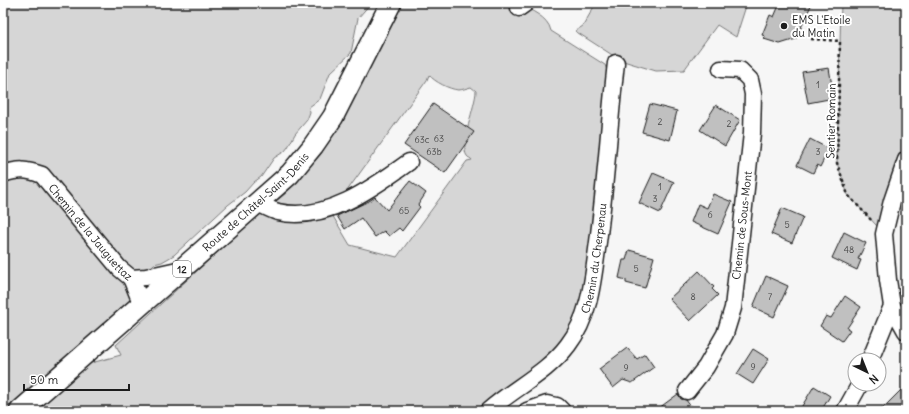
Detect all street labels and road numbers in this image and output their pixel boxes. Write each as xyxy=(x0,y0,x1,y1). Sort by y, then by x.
street label: Sentier Romain xyxy=(823,83,839,159)
street label: Route de Châtel-Saint-Denis xyxy=(200,150,312,255)
street label: Chemin de Sous-Mont xyxy=(729,170,755,280)
street label: Chemin de la Jauguettaz xyxy=(45,181,135,283)
street label: Chemin du Cherpenau xyxy=(578,202,610,315)
road number: 12 xyxy=(173,261,191,277)

